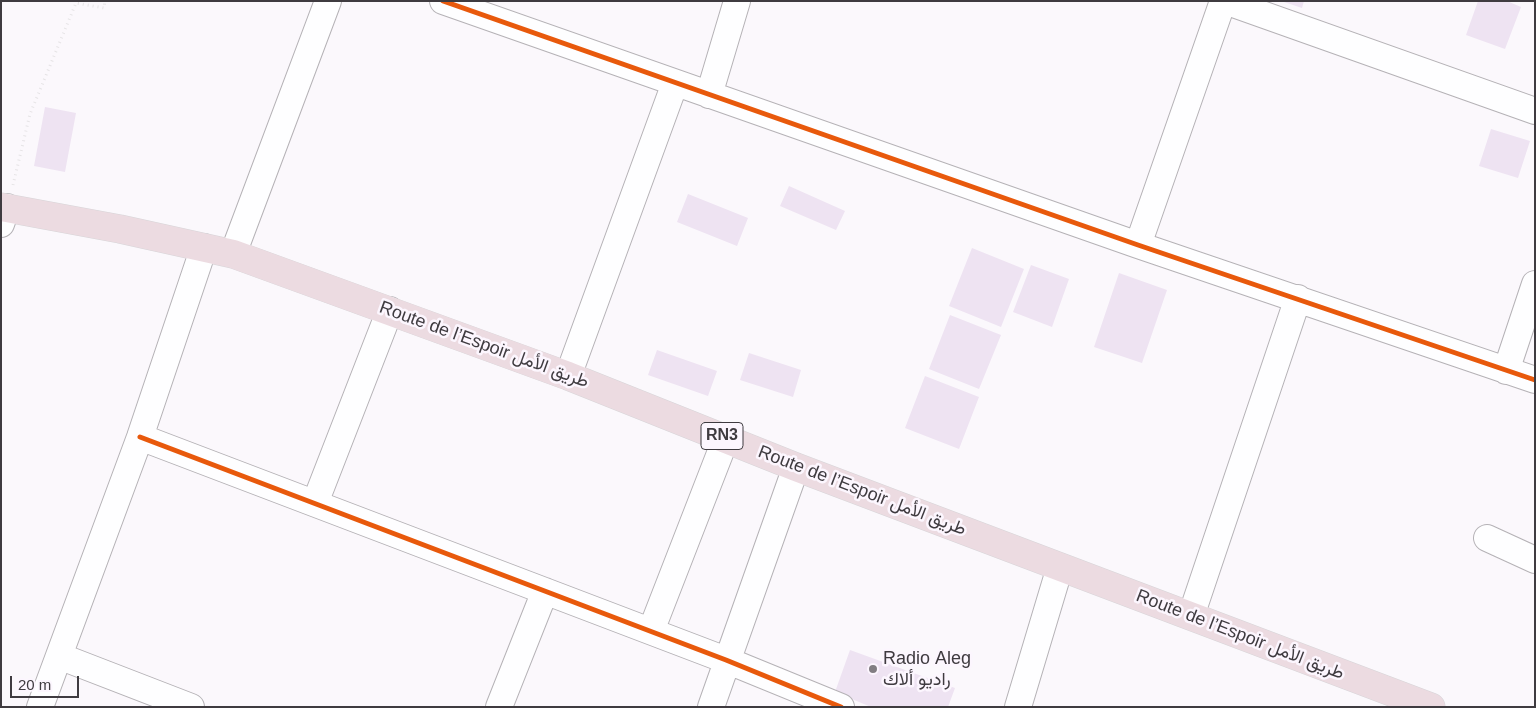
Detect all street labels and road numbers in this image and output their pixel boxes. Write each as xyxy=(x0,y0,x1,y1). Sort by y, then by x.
street label: Route de l’Espoir طريق الأمل xyxy=(376,297,592,393)
road number: RN3 xyxy=(701,422,743,450)
street label: Route de l’Espoir طريق الأمل xyxy=(755,441,969,541)
street label: Route de l’Espoir طريق الأمل xyxy=(1133,585,1347,685)

